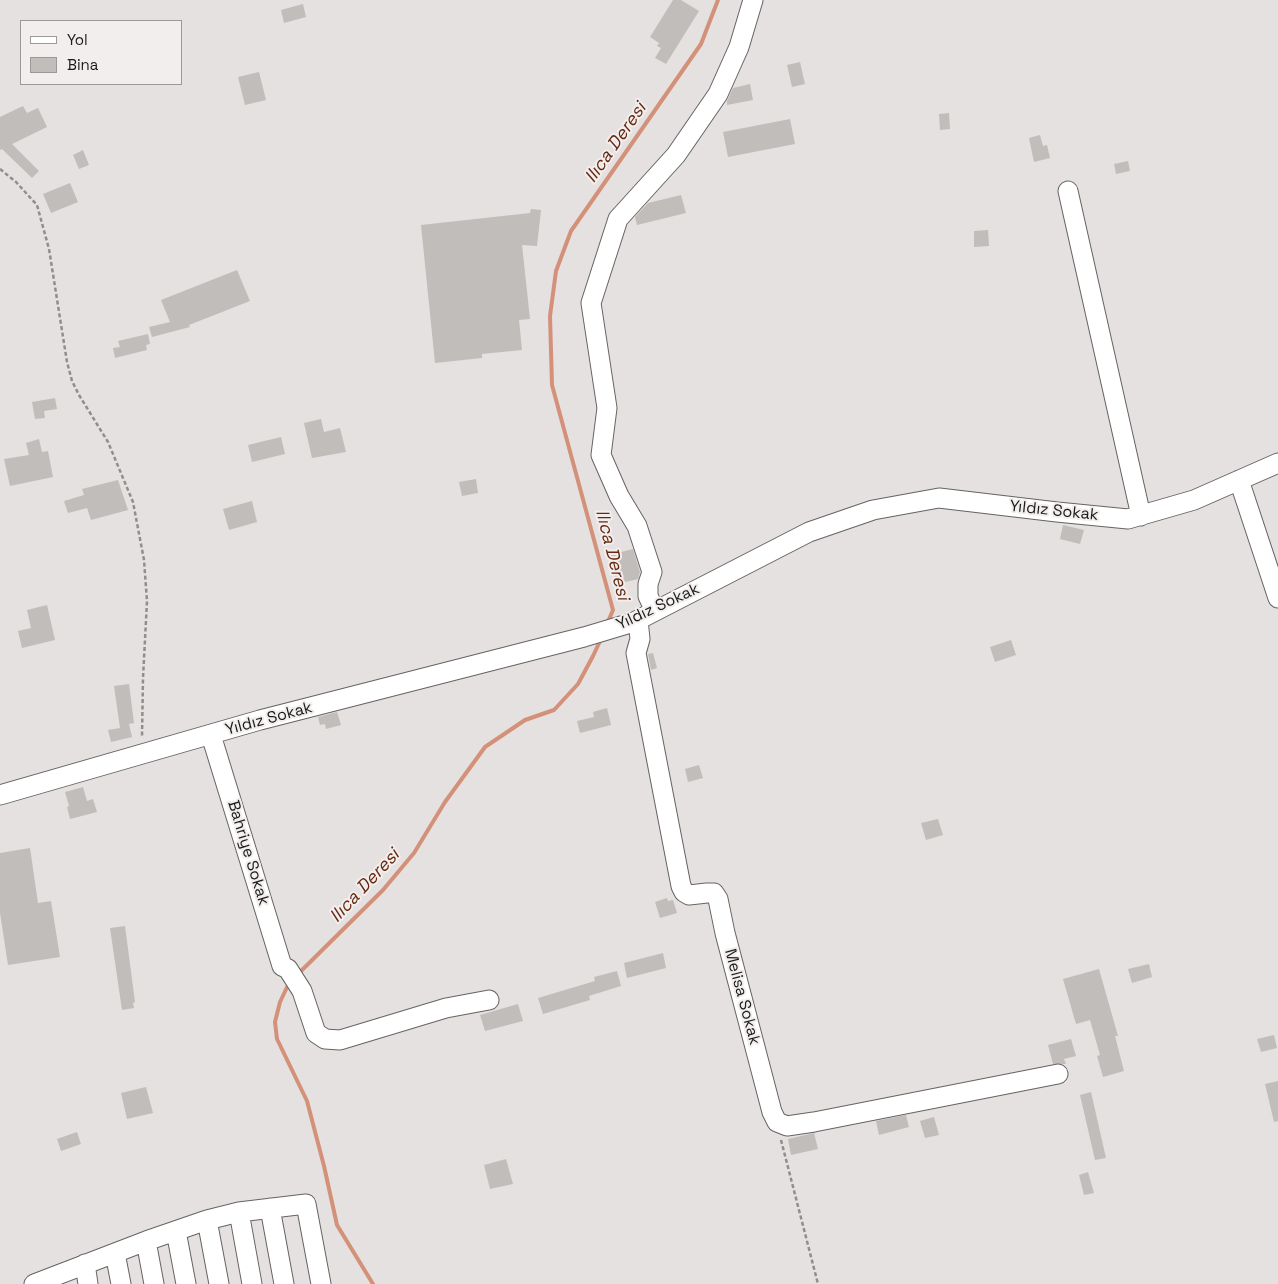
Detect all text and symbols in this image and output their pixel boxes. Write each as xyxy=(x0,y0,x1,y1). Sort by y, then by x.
legend xyxy=(20,20,182,85)
text: Yol xyxy=(67,30,88,49)
text: Bina xyxy=(67,55,98,74)
water label: Ilıca Deresi xyxy=(581,99,651,187)
street label: Yıldız Sokak xyxy=(1009,497,1099,525)
water label: Ilıca Deresi xyxy=(590,507,634,603)
street label: Yıldız Sokak xyxy=(614,579,702,635)
street label: Yıldız Sokak xyxy=(223,698,315,740)
street label: Bahriye Sokak xyxy=(223,798,273,908)
water label: Ilıca Deresi xyxy=(326,845,404,927)
street label: Melisa Sokak xyxy=(720,947,764,1047)

